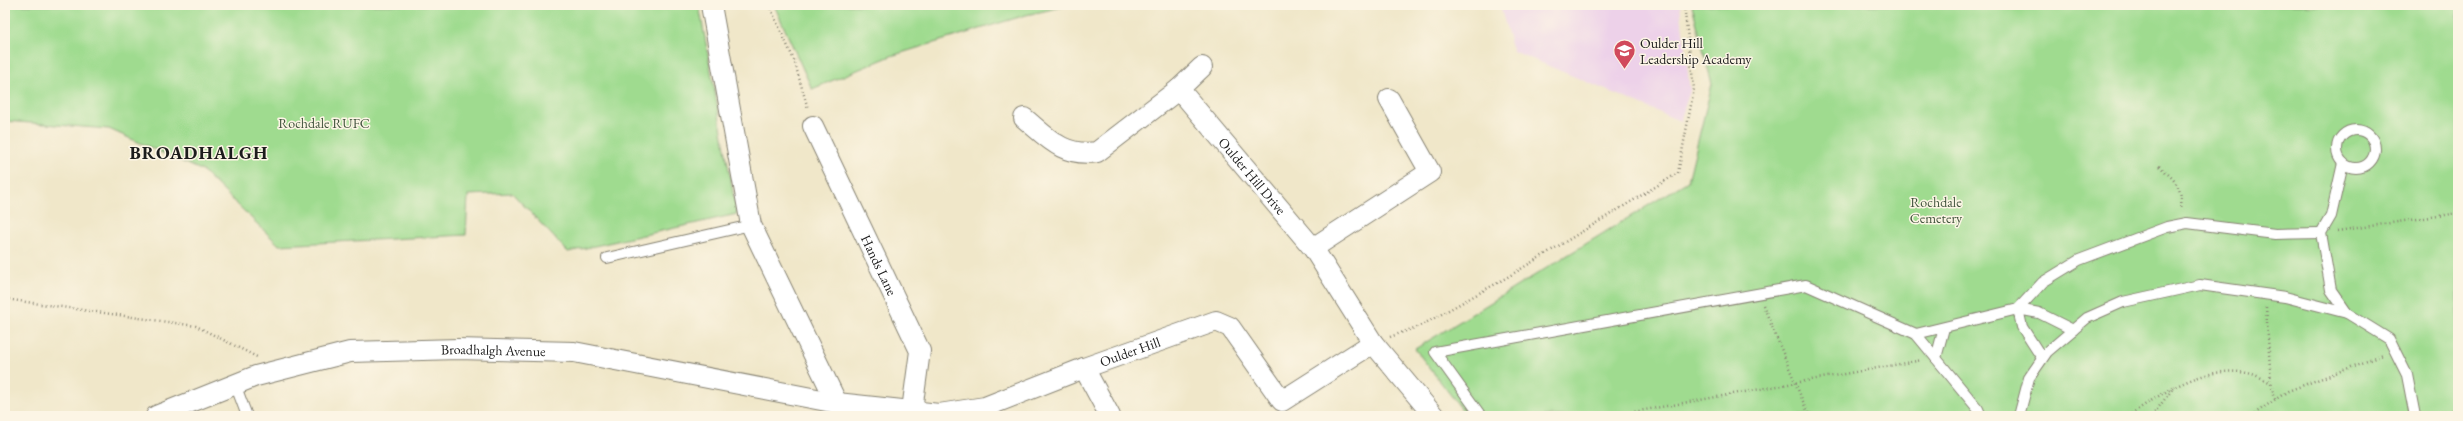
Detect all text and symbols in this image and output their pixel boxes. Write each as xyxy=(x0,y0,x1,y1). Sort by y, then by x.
place label: Oulder Hill Leadership Academy xyxy=(1640,34,1752,68)
school or university icon: Oulder Hill Leadership Academy xyxy=(1612,38,1638,71)
park label: Rochdale RUFC xyxy=(278,114,370,132)
street label: Oulder Hill Drive xyxy=(1215,133,1290,219)
district label: BROADHALGH xyxy=(130,141,268,164)
park label: Rochdale Cemetery xyxy=(1910,193,1963,227)
street label: Hands Lane xyxy=(857,232,902,299)
street label: Oulder Hill xyxy=(1097,332,1163,371)
street label: Broadhalgh Avenue xyxy=(441,340,546,360)

